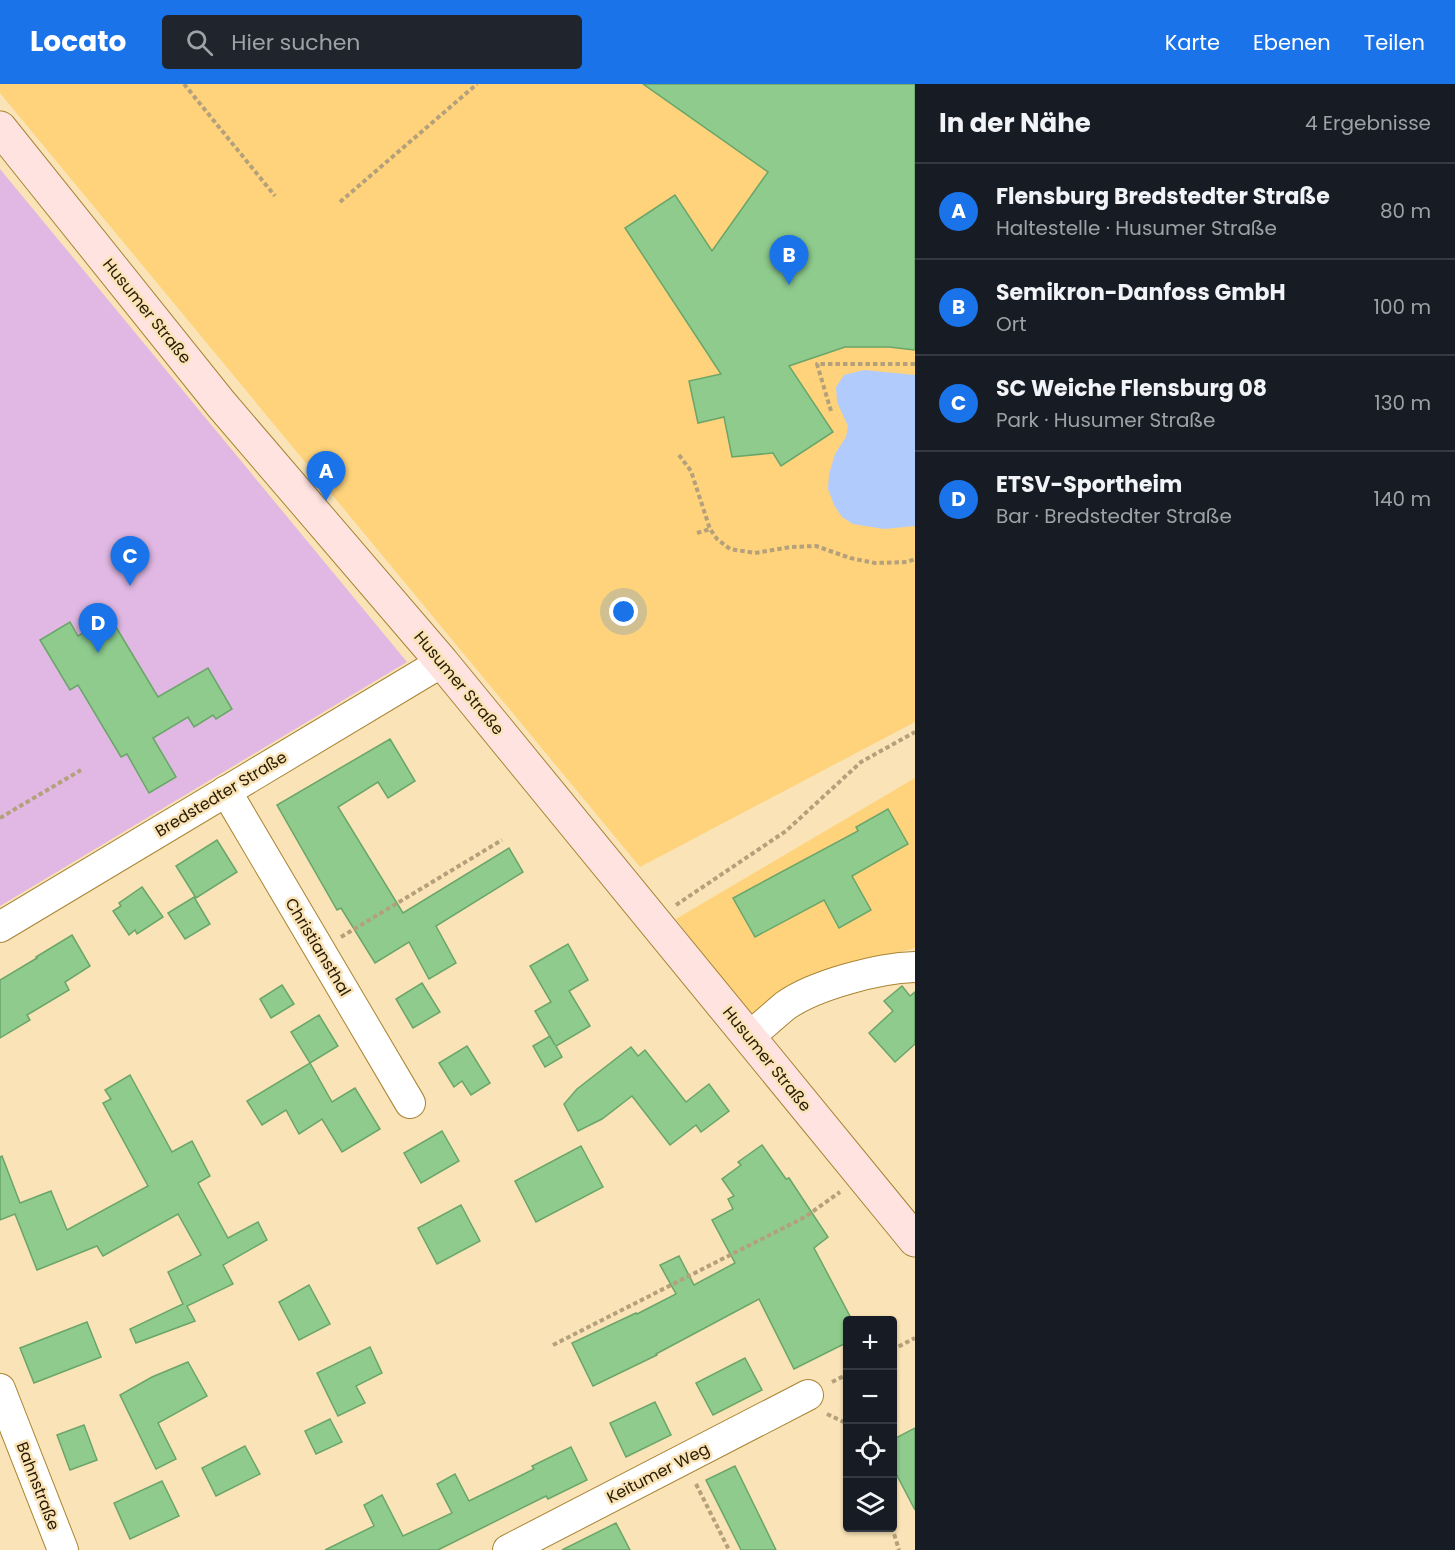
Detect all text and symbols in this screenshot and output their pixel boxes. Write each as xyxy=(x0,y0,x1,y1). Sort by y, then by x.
search box xyxy=(162,15,582,69)
text: Locato xyxy=(30,22,126,61)
icon: search xyxy=(183,26,216,59)
text: Hier suchen xyxy=(231,27,360,58)
text: Karte xyxy=(1165,28,1220,57)
text: Ebenen xyxy=(1253,28,1331,57)
text: Teilen xyxy=(1364,28,1425,57)
text: In der Nähe xyxy=(939,105,1091,141)
text: 4 Ergebnisse xyxy=(1305,109,1431,137)
text: Flensburg Bredstedter Straße xyxy=(996,181,1330,212)
text: A xyxy=(951,197,966,225)
text: 80 m xyxy=(1380,197,1431,225)
text: Haltestelle · Husumer Straße xyxy=(996,214,1277,242)
pin: B xyxy=(770,236,808,285)
street label: Husumer Straße xyxy=(97,253,197,369)
text: Semikron-Danfoss GmbH xyxy=(996,277,1285,308)
text: B xyxy=(952,293,965,321)
text: 100 m xyxy=(1374,293,1431,321)
text: Ort xyxy=(996,310,1026,338)
text: SC Weiche Flensburg 08 xyxy=(996,373,1267,404)
text: C xyxy=(951,389,966,417)
text: 130 m xyxy=(1374,389,1431,417)
text: Park · Husumer Straße xyxy=(996,406,1215,434)
pin: A xyxy=(306,452,346,501)
text: ETSV-Sportheim xyxy=(996,469,1182,500)
text: D xyxy=(951,485,966,513)
text: 140 m xyxy=(1374,485,1431,513)
text: Bar · Bredstedter Straße xyxy=(996,502,1232,530)
pin: C xyxy=(110,536,150,586)
your location xyxy=(609,597,638,626)
pin: D xyxy=(78,604,118,653)
street label: Husumer Straße xyxy=(409,626,509,740)
street label: Bredstedter Straße xyxy=(151,745,291,843)
street label: Christiansthal xyxy=(280,894,356,1000)
street label: Husumer Straße xyxy=(717,1001,817,1117)
map controls xyxy=(843,1316,897,1532)
button: + xyxy=(843,1316,897,1370)
button: − xyxy=(843,1370,897,1424)
button: locate xyxy=(843,1424,897,1478)
street label: Keitumer Weg xyxy=(603,1437,713,1509)
street label: Bahnstraße xyxy=(11,1439,65,1534)
button: layers xyxy=(843,1478,897,1532)

